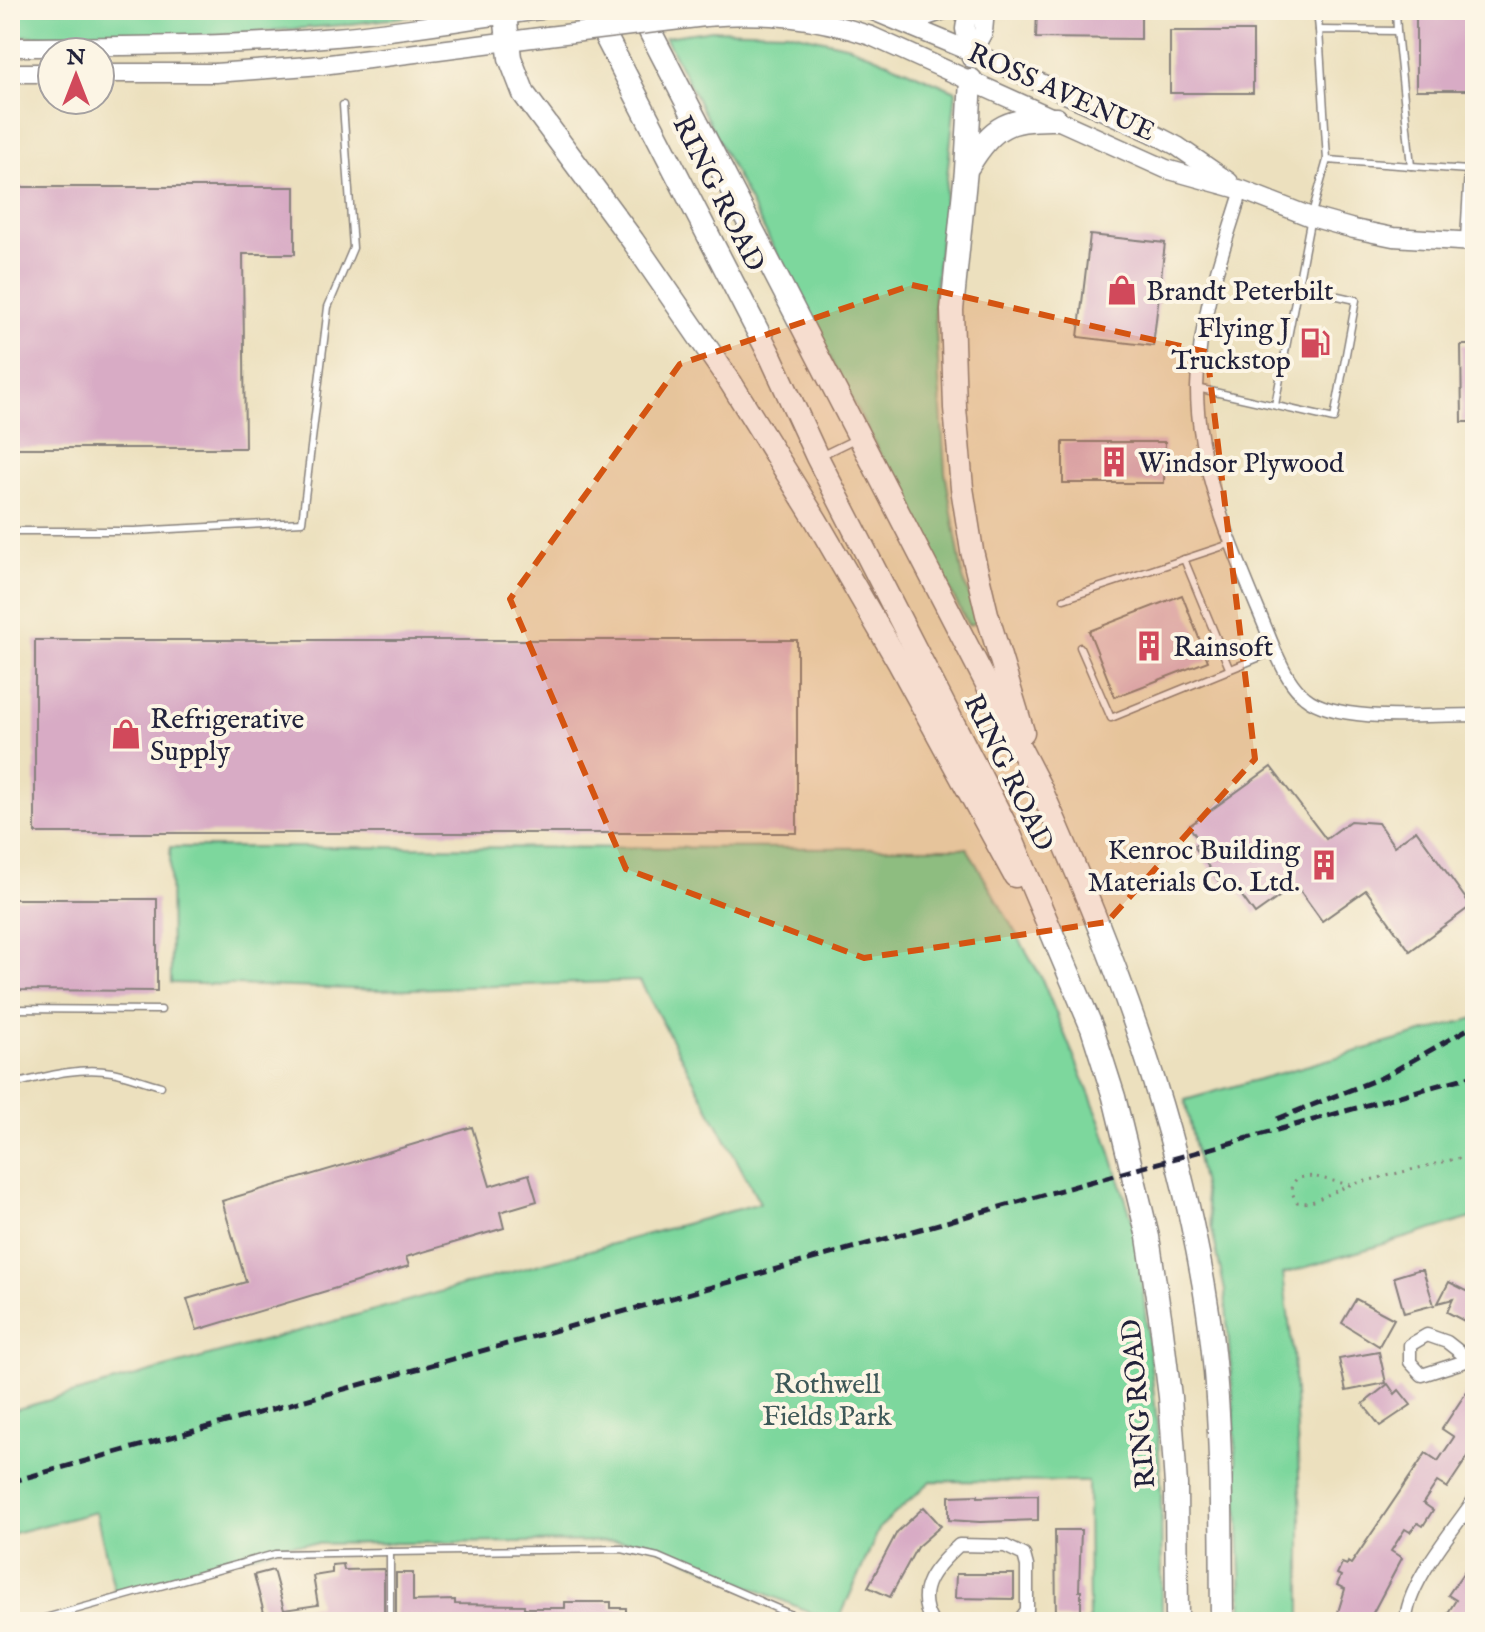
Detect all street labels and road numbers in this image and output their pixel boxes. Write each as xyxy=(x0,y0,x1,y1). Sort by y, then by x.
street label: ROSS AVENUE xyxy=(962,36,1160,150)
street label: RING ROAD xyxy=(664,110,772,278)
street label: RING ROAD xyxy=(955,689,1061,857)
street label: RING ROAD xyxy=(1115,1318,1164,1490)

